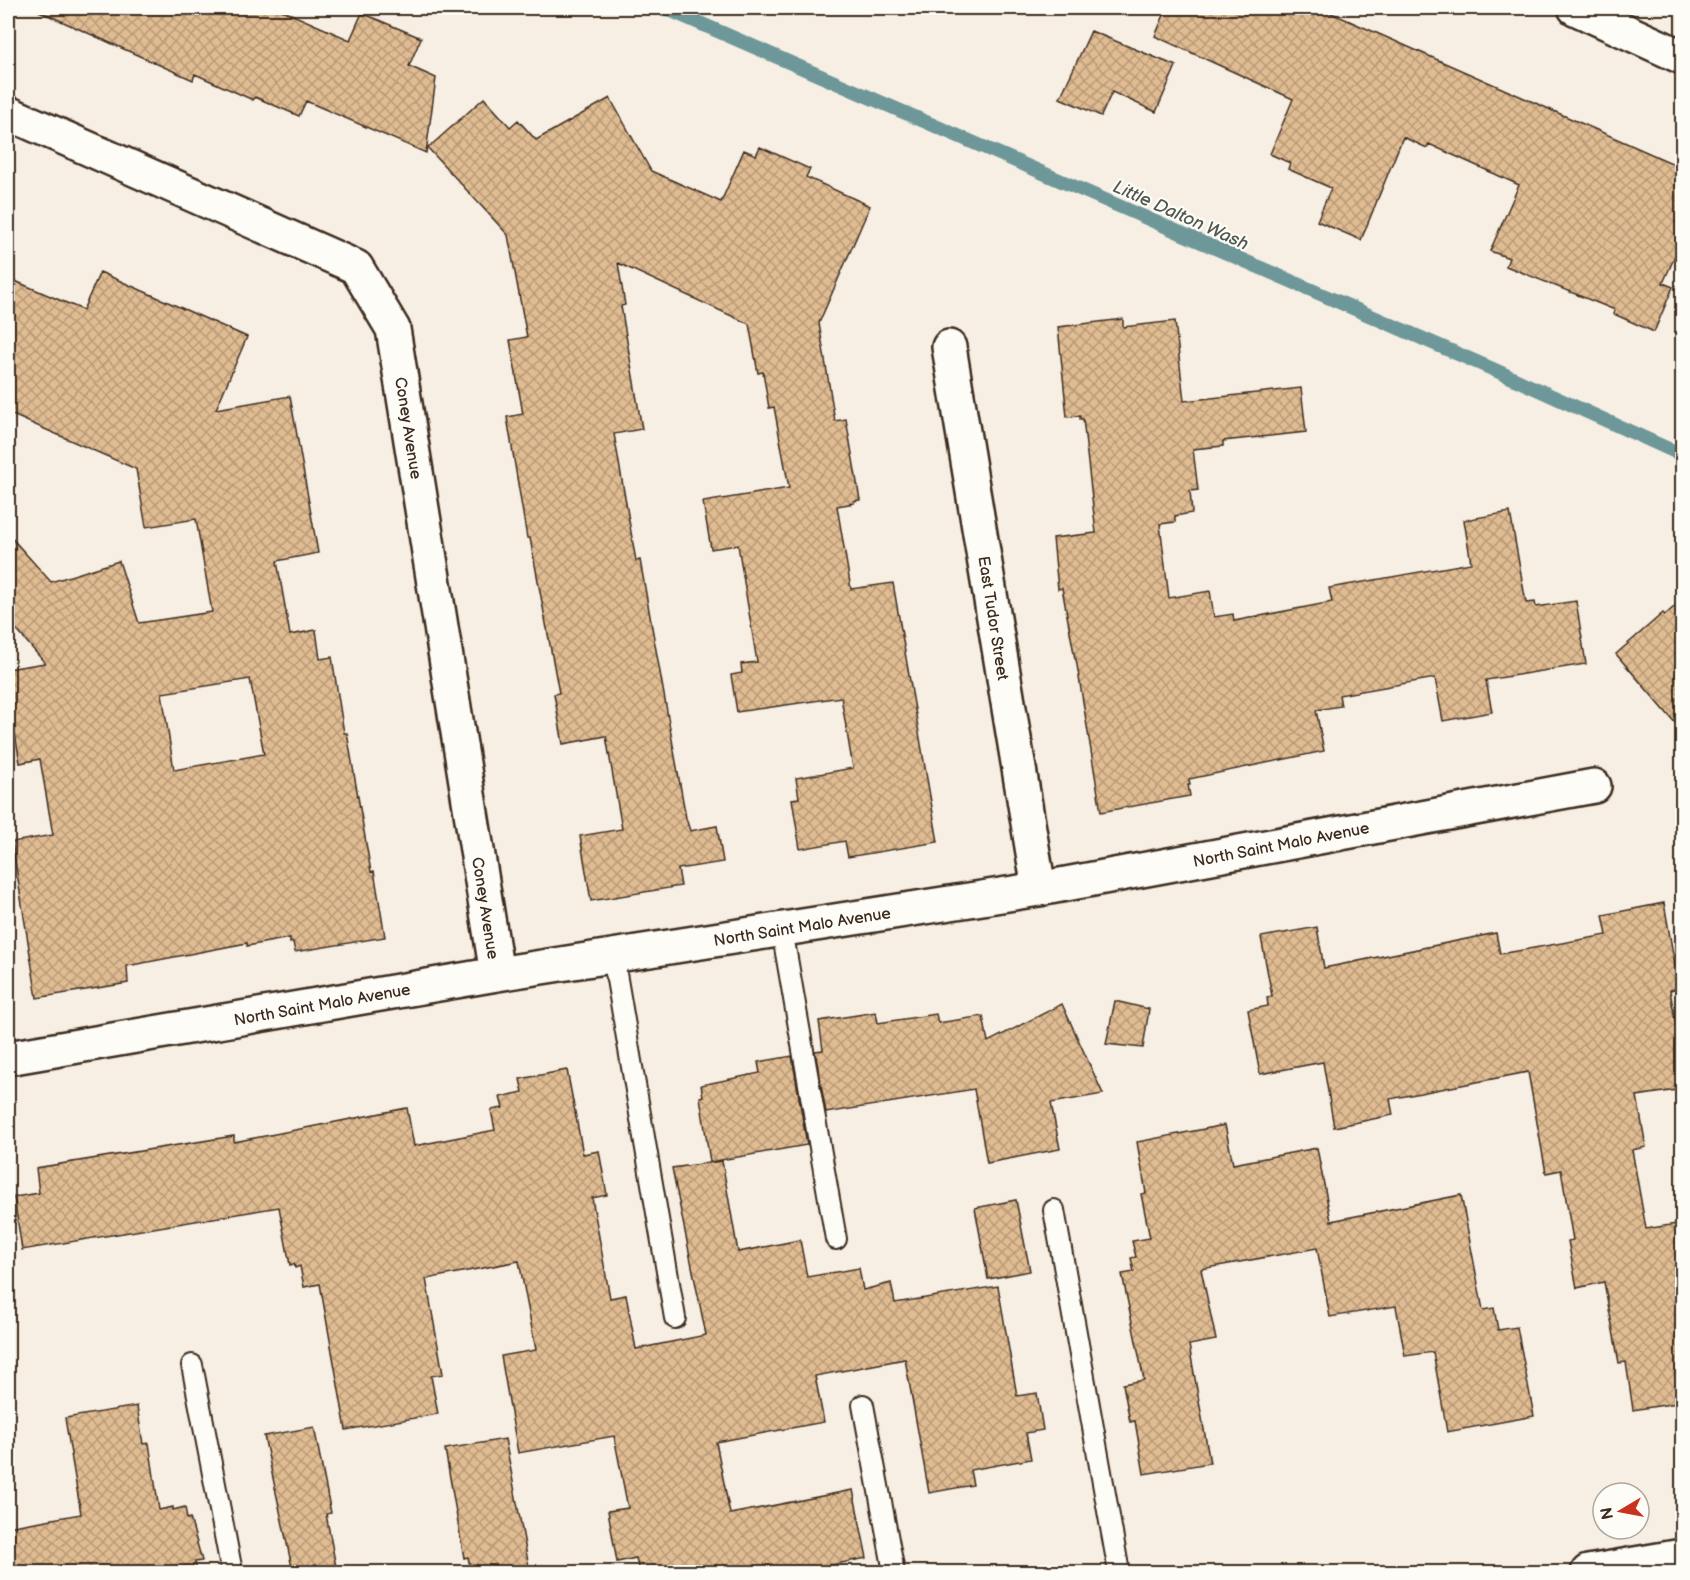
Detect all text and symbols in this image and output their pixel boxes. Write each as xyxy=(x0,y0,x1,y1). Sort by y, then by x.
water label: Little Dalton Wash xyxy=(1110,176,1252,255)
street label: Coney Avenue xyxy=(390,376,425,481)
street label: East Tudor Street xyxy=(973,555,1012,682)
street label: North Saint Malo Avenue xyxy=(1192,819,1371,872)
street label: Coney Avenue xyxy=(467,856,502,961)
street label: North Saint Malo Avenue xyxy=(712,904,893,951)
street label: North Saint Malo Avenue xyxy=(232,980,413,1030)
north arrow xyxy=(1591,1481,1651,1541)
text: N xyxy=(1597,1506,1618,1521)

